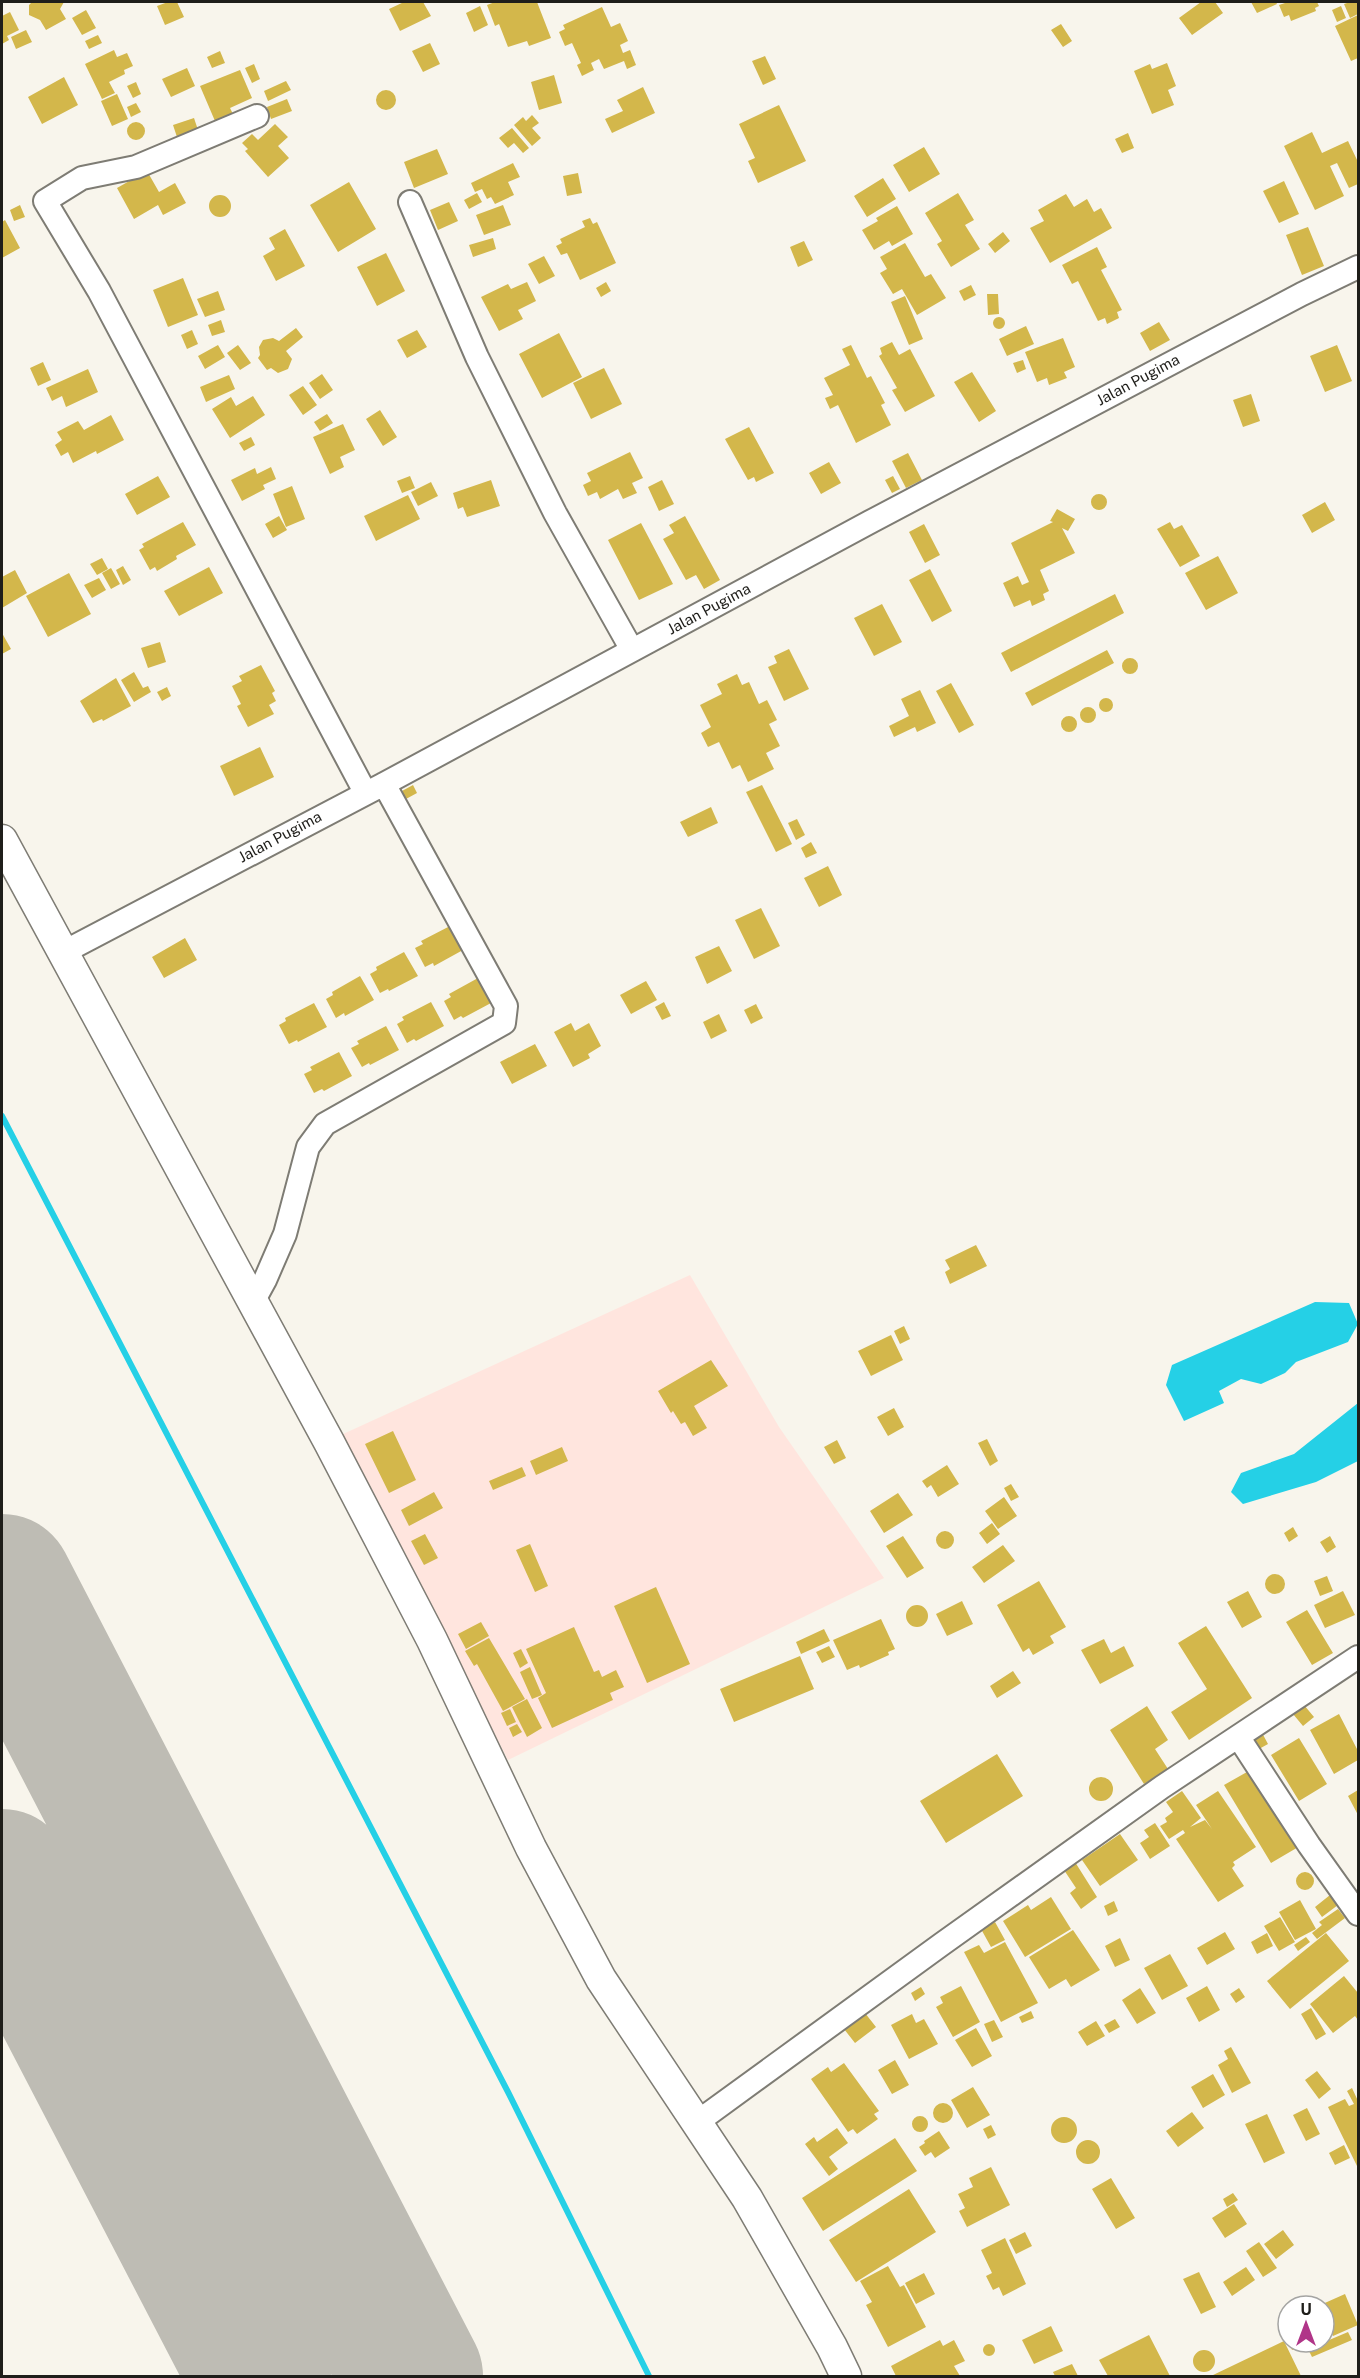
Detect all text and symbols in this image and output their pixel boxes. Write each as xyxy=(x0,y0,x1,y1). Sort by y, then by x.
street label: Jalan Pugima xyxy=(1093,351,1182,409)
street label: Jalan Pugima xyxy=(664,580,753,638)
street label: Jalan Pugima xyxy=(235,808,324,866)
north arrow xyxy=(1276,2294,1336,2354)
text: U xyxy=(1300,2300,1312,2319)

